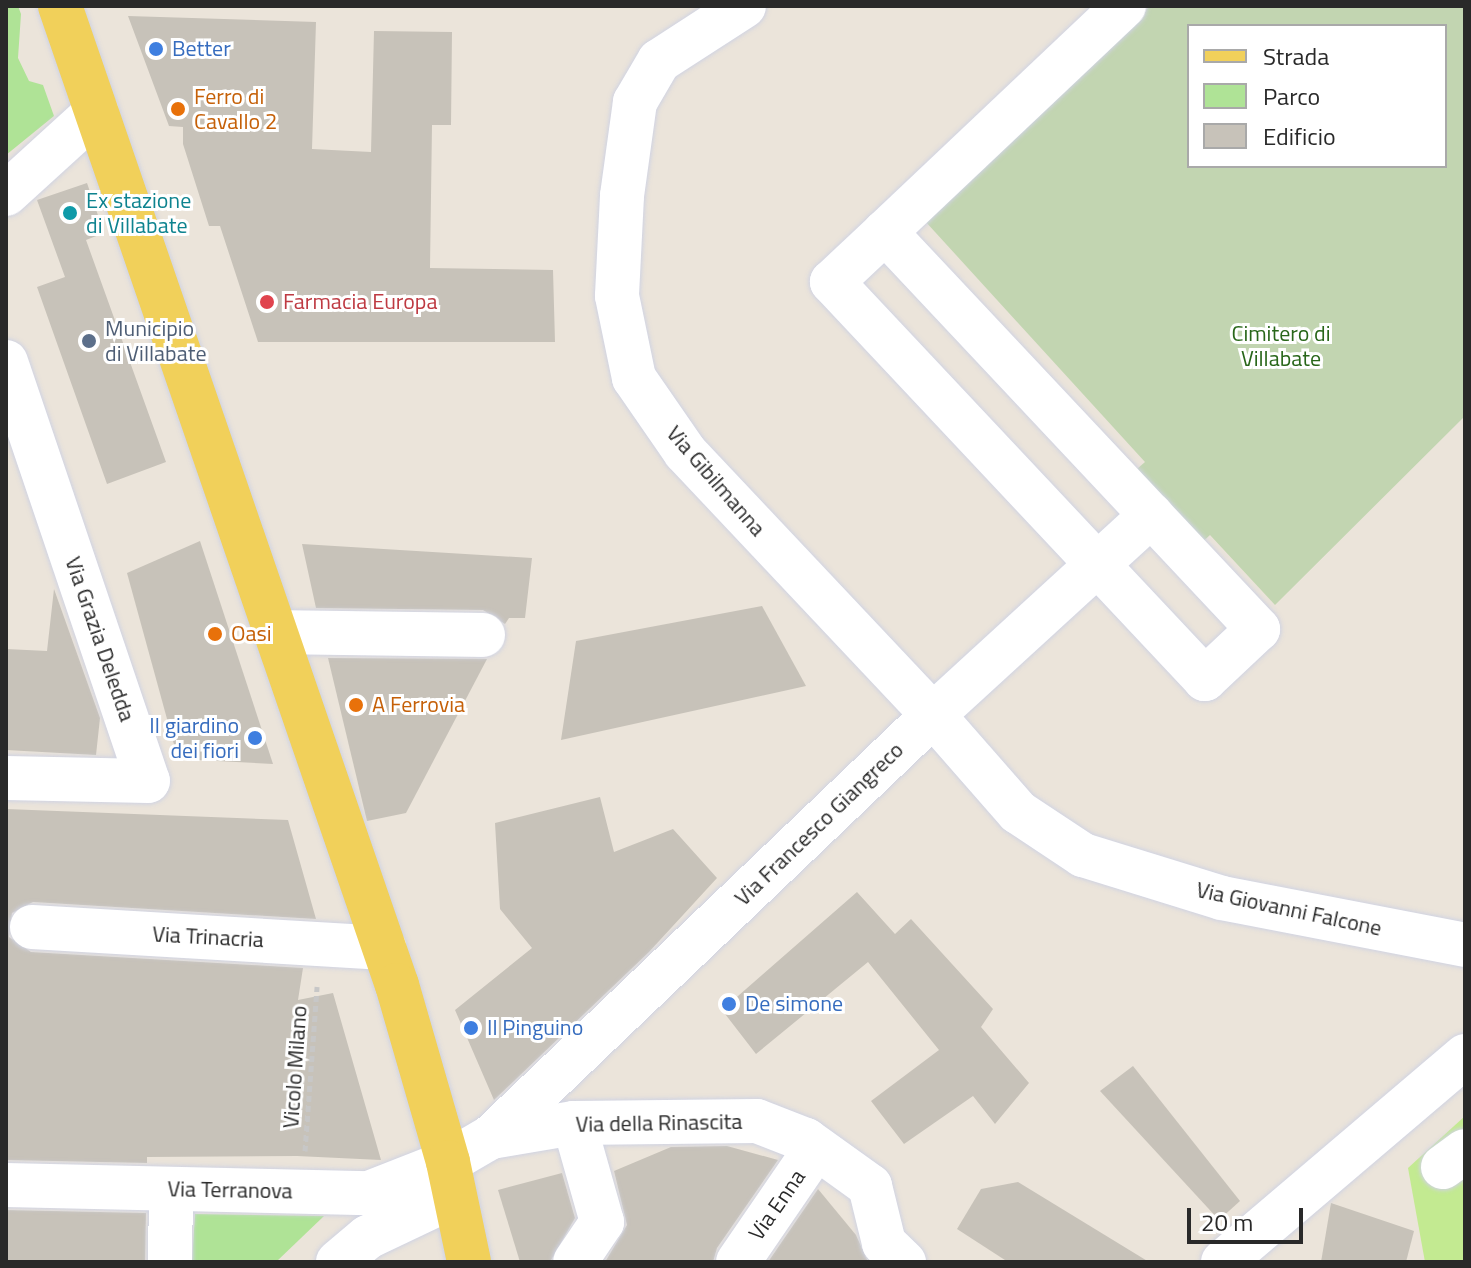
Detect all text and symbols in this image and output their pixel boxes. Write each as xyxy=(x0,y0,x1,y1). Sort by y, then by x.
legend xyxy=(1187,24,1447,168)
place label: Better xyxy=(172,36,231,62)
text: Strada xyxy=(1263,38,1329,74)
marker: Better xyxy=(147,40,165,58)
text: Parco xyxy=(1263,78,1320,114)
place label: Ferro di Cavallo 2 xyxy=(194,83,277,134)
marker: Ferro di Cavallo 2 xyxy=(169,100,187,118)
text: Edificio xyxy=(1263,118,1336,154)
place label: Ex stazione di Villabate xyxy=(86,187,191,238)
marker: Ex stazione di Villabate xyxy=(61,204,79,222)
place label: Farmacia Europa xyxy=(283,289,437,315)
marker: Farmacia Europa xyxy=(258,293,276,311)
place label: Municipio di Villabate xyxy=(105,315,207,366)
park label: Cimitero di Villabate xyxy=(1231,320,1331,372)
marker: Municipio di Villabate xyxy=(80,332,98,350)
street label: Via Gibilmanna xyxy=(661,420,771,542)
street label: Via Grazia Deledda xyxy=(59,553,141,725)
place label: Oasi xyxy=(231,621,272,647)
marker: Oasi xyxy=(206,625,224,643)
place label: A Ferrovia xyxy=(372,692,465,718)
marker: A Ferrovia xyxy=(347,696,365,714)
place label: Il giardino dei fiori xyxy=(149,712,239,764)
marker: Il giardino dei fiori xyxy=(246,729,264,747)
street label: Via Francesco Giangreco xyxy=(729,737,909,911)
street label: Via Giovanni Falcone xyxy=(1194,876,1384,942)
street label: Via Trinacria xyxy=(152,921,264,953)
place label: De simone xyxy=(745,991,843,1017)
marker: De simone xyxy=(720,995,738,1013)
street label: Vicolo Milano xyxy=(278,1005,312,1129)
place label: Il Pinguino xyxy=(487,1015,583,1041)
marker: Il Pinguino xyxy=(462,1019,480,1037)
street label: Via della Rinascita xyxy=(575,1108,743,1138)
street label: Via Enna xyxy=(743,1165,811,1245)
street label: Via Terranova xyxy=(167,1176,293,1204)
scale bar xyxy=(1191,1192,1307,1242)
text: 20 m xyxy=(1201,1204,1253,1240)

